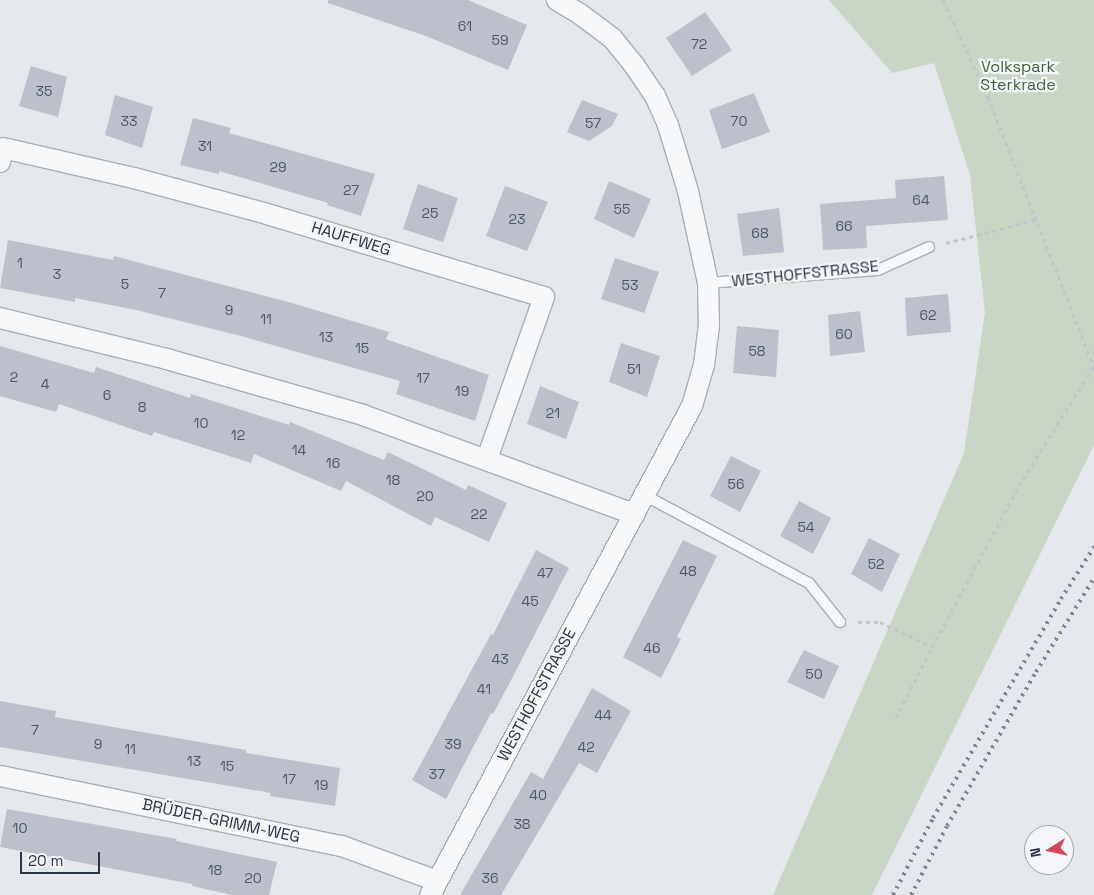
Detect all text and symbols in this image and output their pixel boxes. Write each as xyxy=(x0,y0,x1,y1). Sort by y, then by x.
house number: 61 xyxy=(458,18,472,34)
house number: 59 xyxy=(492,32,508,48)
house number: 72 xyxy=(691,36,707,52)
park label: Volkspark Sterkrade xyxy=(980,57,1056,95)
house number: 35 xyxy=(36,83,52,99)
house number: 33 xyxy=(121,113,137,129)
house number: 70 xyxy=(731,113,747,129)
house number: 57 xyxy=(585,115,601,131)
house number: 31 xyxy=(198,138,212,154)
house number: 29 xyxy=(270,159,286,175)
house number: 27 xyxy=(343,182,359,198)
house number: 64 xyxy=(912,192,930,208)
house number: 55 xyxy=(614,201,630,217)
house number: 25 xyxy=(422,205,438,221)
house number: 23 xyxy=(509,211,525,227)
street label: HAUFFWEG xyxy=(309,218,393,260)
house number: 66 xyxy=(835,218,853,234)
house number: 68 xyxy=(751,225,769,241)
house number: 1 xyxy=(17,255,23,271)
street label: WESTHOFFSTRASSE xyxy=(731,257,879,291)
house number: 3 xyxy=(53,266,61,282)
house number: 5 xyxy=(121,276,129,292)
house number: 53 xyxy=(622,277,638,293)
house number: 7 xyxy=(158,285,166,301)
house number: 9 xyxy=(225,302,233,318)
house number: 62 xyxy=(920,307,936,323)
house number: 11 xyxy=(260,311,272,327)
house number: 60 xyxy=(835,326,853,342)
house number: 13 xyxy=(319,329,333,345)
house number: 15 xyxy=(355,340,369,356)
house number: 58 xyxy=(748,343,766,359)
house number: 51 xyxy=(627,361,641,377)
house number: 2 xyxy=(10,369,18,385)
house number: 17 xyxy=(416,370,430,386)
house number: 4 xyxy=(41,376,49,392)
house number: 19 xyxy=(455,383,469,399)
house number: 6 xyxy=(103,387,111,403)
house number: 8 xyxy=(138,399,146,415)
house number: 21 xyxy=(546,405,560,421)
house number: 10 xyxy=(194,415,208,431)
house number: 12 xyxy=(231,427,245,443)
house number: 14 xyxy=(292,442,306,458)
house number: 16 xyxy=(326,455,340,471)
house number: 18 xyxy=(386,472,400,488)
house number: 56 xyxy=(728,476,744,492)
house number: 20 xyxy=(416,488,434,504)
house number: 22 xyxy=(471,506,487,522)
house number: 54 xyxy=(797,519,815,535)
house number: 52 xyxy=(868,556,884,572)
house number: 48 xyxy=(679,563,697,579)
house number: 47 xyxy=(537,565,553,581)
house number: 45 xyxy=(521,593,539,609)
street label: WESTHOFFSTRASSE xyxy=(494,625,580,765)
house number: 46 xyxy=(643,640,661,656)
house number: 43 xyxy=(491,651,509,667)
house number: 50 xyxy=(805,666,823,682)
house number: 41 xyxy=(477,681,491,697)
house number: 44 xyxy=(594,707,612,723)
house number: 7 xyxy=(31,722,39,738)
house number: 9 xyxy=(94,736,102,752)
house number: 39 xyxy=(444,736,462,752)
house number: 42 xyxy=(577,739,595,755)
house number: 11 xyxy=(124,741,136,757)
house number: 13 xyxy=(187,753,201,769)
house number: 15 xyxy=(220,758,234,774)
house number: 37 xyxy=(429,766,445,782)
house number: 17 xyxy=(282,771,296,787)
house number: 19 xyxy=(314,777,328,793)
house number: 40 xyxy=(529,787,547,803)
street label: BRÜDER-GRIMM-WEG xyxy=(140,795,302,847)
house number: 38 xyxy=(513,816,531,832)
house number: 10 xyxy=(13,820,27,836)
north arrow xyxy=(1024,825,1074,875)
scale bar xyxy=(22,842,102,874)
text: N xyxy=(1026,846,1045,859)
text: 20 m xyxy=(28,851,63,870)
house number: 18 xyxy=(208,862,222,878)
house number: 20 xyxy=(244,870,262,886)
house number: 36 xyxy=(481,870,499,886)

